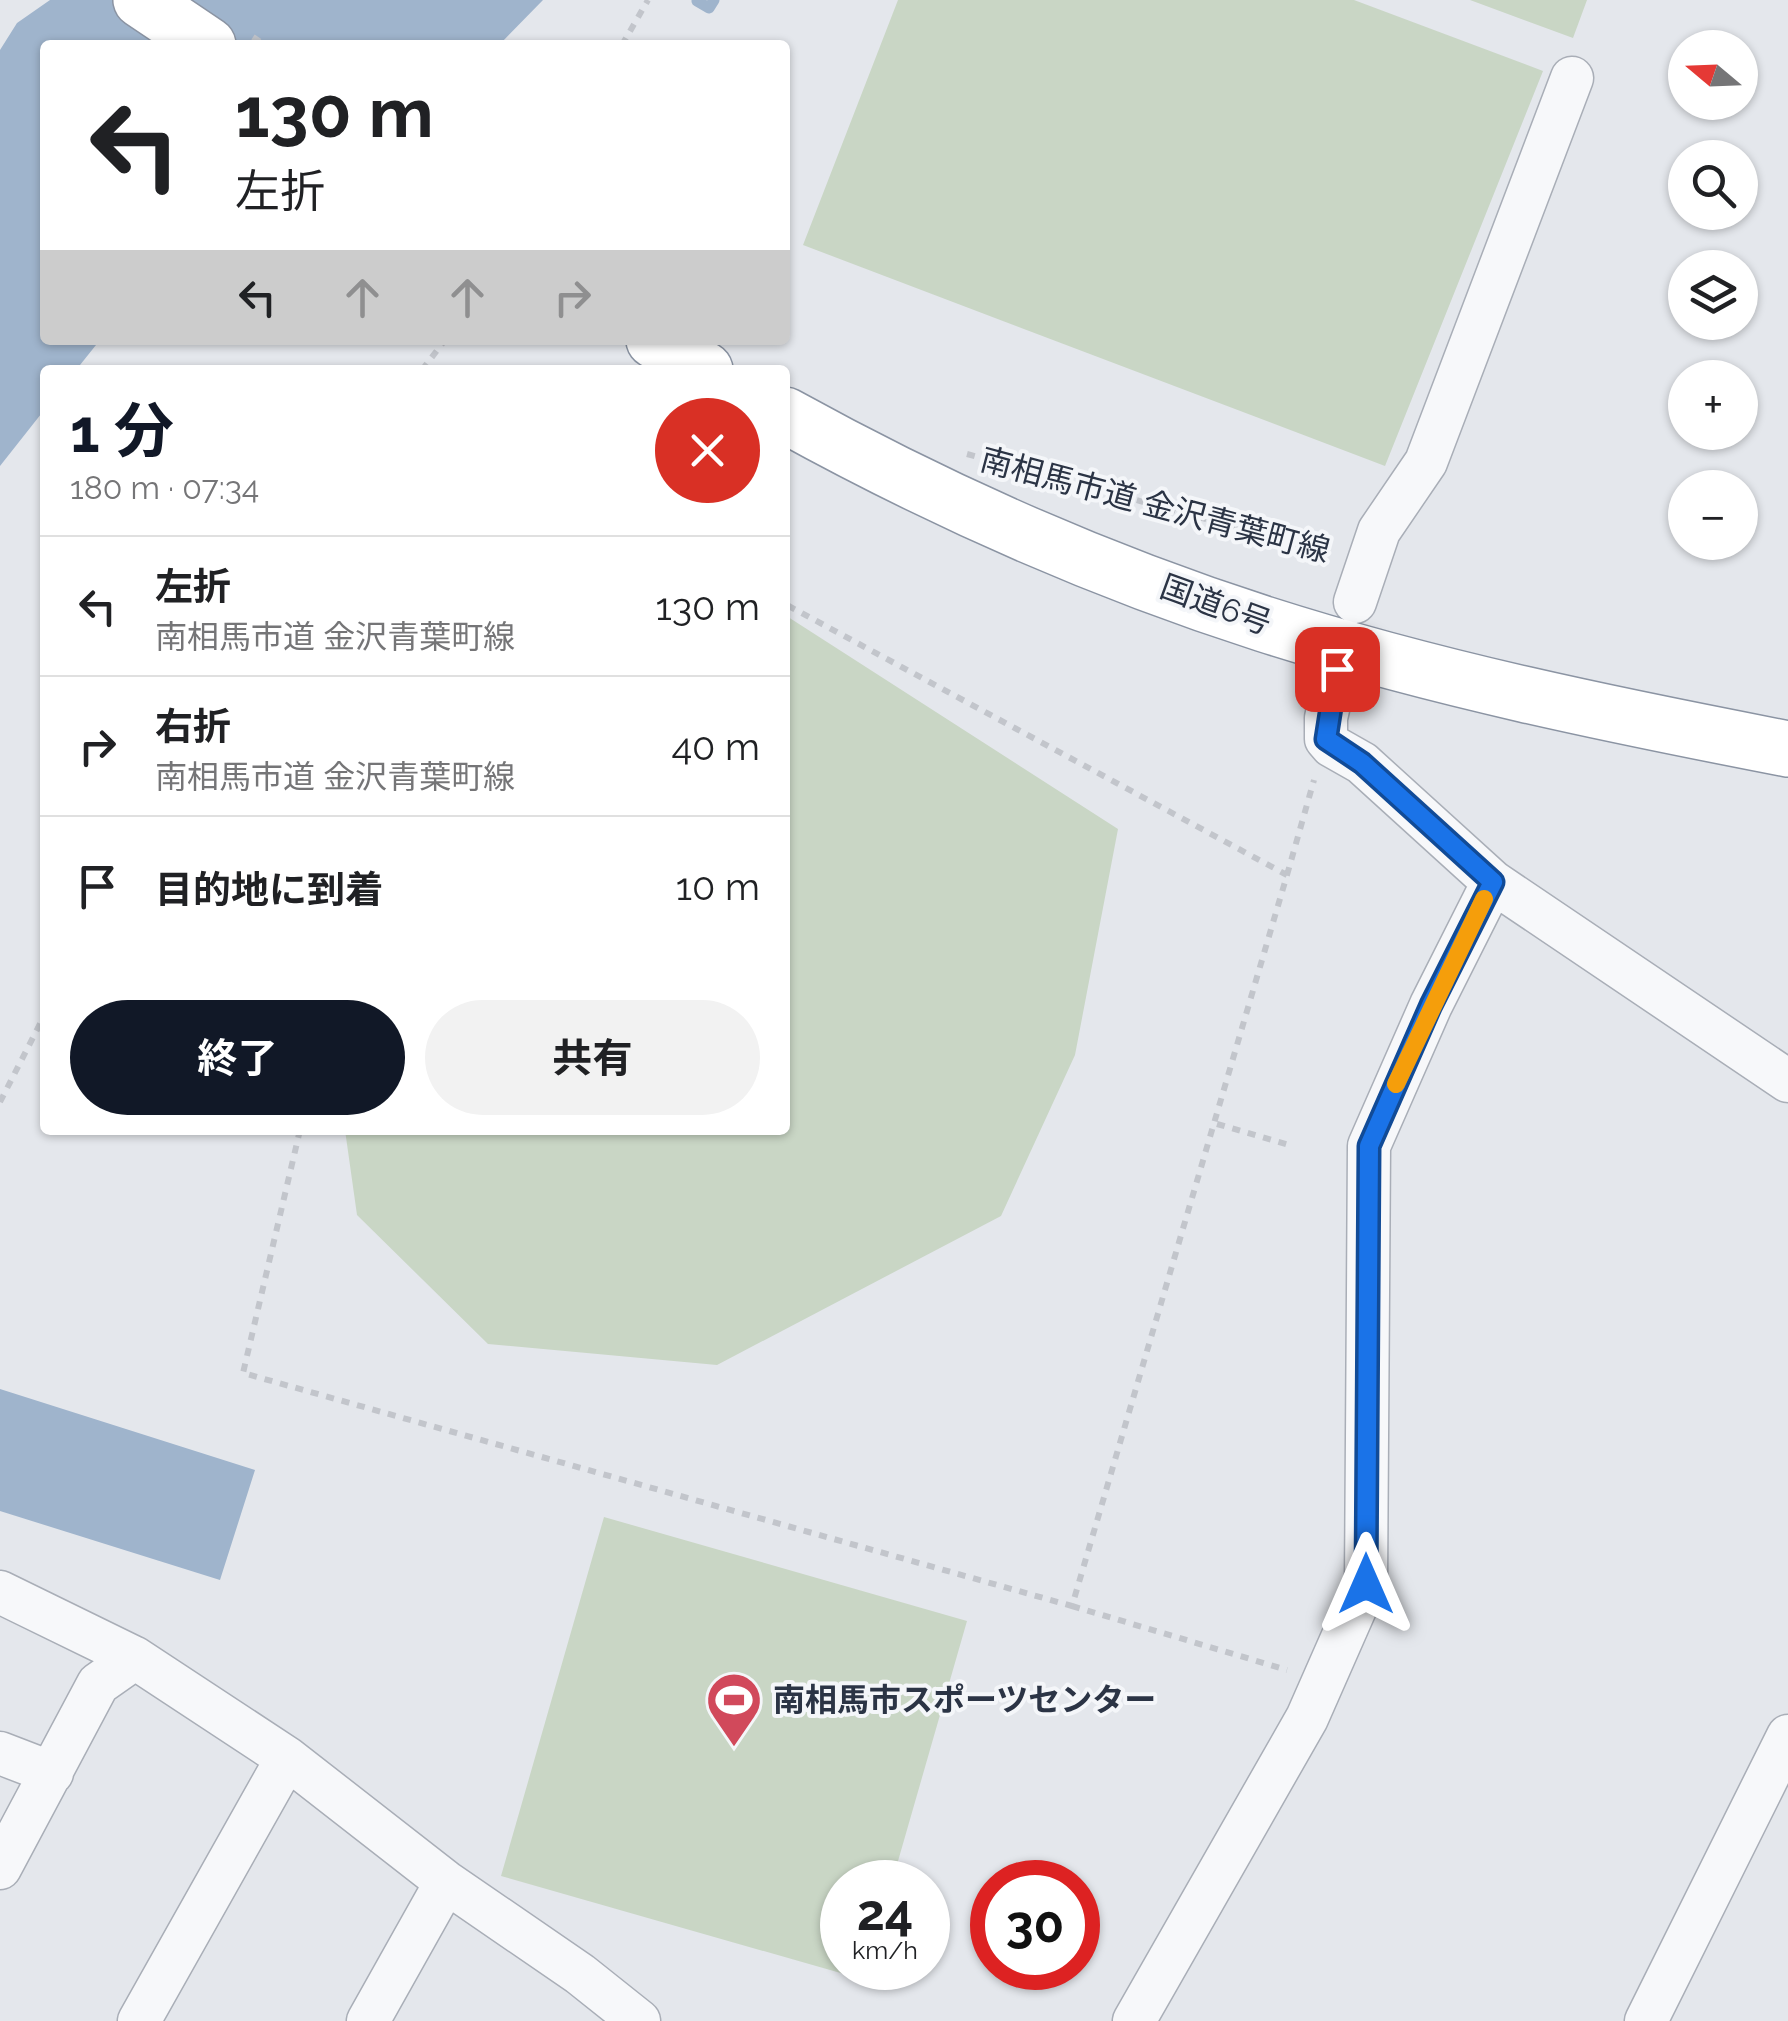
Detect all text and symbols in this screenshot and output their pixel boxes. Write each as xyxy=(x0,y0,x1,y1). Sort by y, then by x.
north arrow xyxy=(1668,30,1758,120)
map controls xyxy=(1668,30,1758,560)
text: 130 m xyxy=(235,71,434,153)
icon: left xyxy=(70,80,200,210)
button: search xyxy=(1668,140,1758,230)
text: 左折 xyxy=(235,165,325,218)
button: layers xyxy=(1668,250,1758,340)
icon: left xyxy=(230,270,285,325)
icon: ahead xyxy=(335,270,390,325)
icon: ahead xyxy=(440,270,495,325)
icon: right xyxy=(545,270,600,325)
button: + xyxy=(1668,360,1758,450)
text: 1 分 xyxy=(70,396,174,466)
button: close xyxy=(655,398,760,503)
street label: 南相馬市道 金沢青葉町線 xyxy=(976,440,1334,569)
text: 180 m · 07:34 xyxy=(70,469,259,506)
button: − xyxy=(1668,470,1758,560)
text: 左折 xyxy=(155,564,231,609)
street label: 国道6号 xyxy=(1156,567,1277,642)
icon: left xyxy=(70,579,125,634)
text: 130 m xyxy=(656,584,760,629)
text: 南相馬市道 金沢青葉町線 xyxy=(155,618,515,655)
pin xyxy=(1295,627,1380,712)
icon: arrive xyxy=(1310,642,1365,697)
text: 右折 xyxy=(155,704,231,749)
icon: right xyxy=(70,719,125,774)
text: 40 m xyxy=(671,724,760,769)
text: 南相馬市道 金沢青葉町線 xyxy=(155,758,515,795)
icon: arrive xyxy=(70,859,125,914)
text: 10 m xyxy=(676,864,760,909)
text: 目的地に到着 xyxy=(155,867,383,912)
button: 終了 xyxy=(70,1000,405,1115)
button: 共有 xyxy=(425,1000,760,1115)
position arrow xyxy=(1314,1532,1418,1636)
sports icon: 南相馬市スポーツセンター xyxy=(704,1670,764,1749)
place label: 南相馬市スポーツセンター xyxy=(773,1681,1156,1718)
speed limit sign: 30 xyxy=(970,1860,1100,1990)
text: 24 xyxy=(857,1883,913,1942)
text: km/h xyxy=(852,1935,918,1965)

